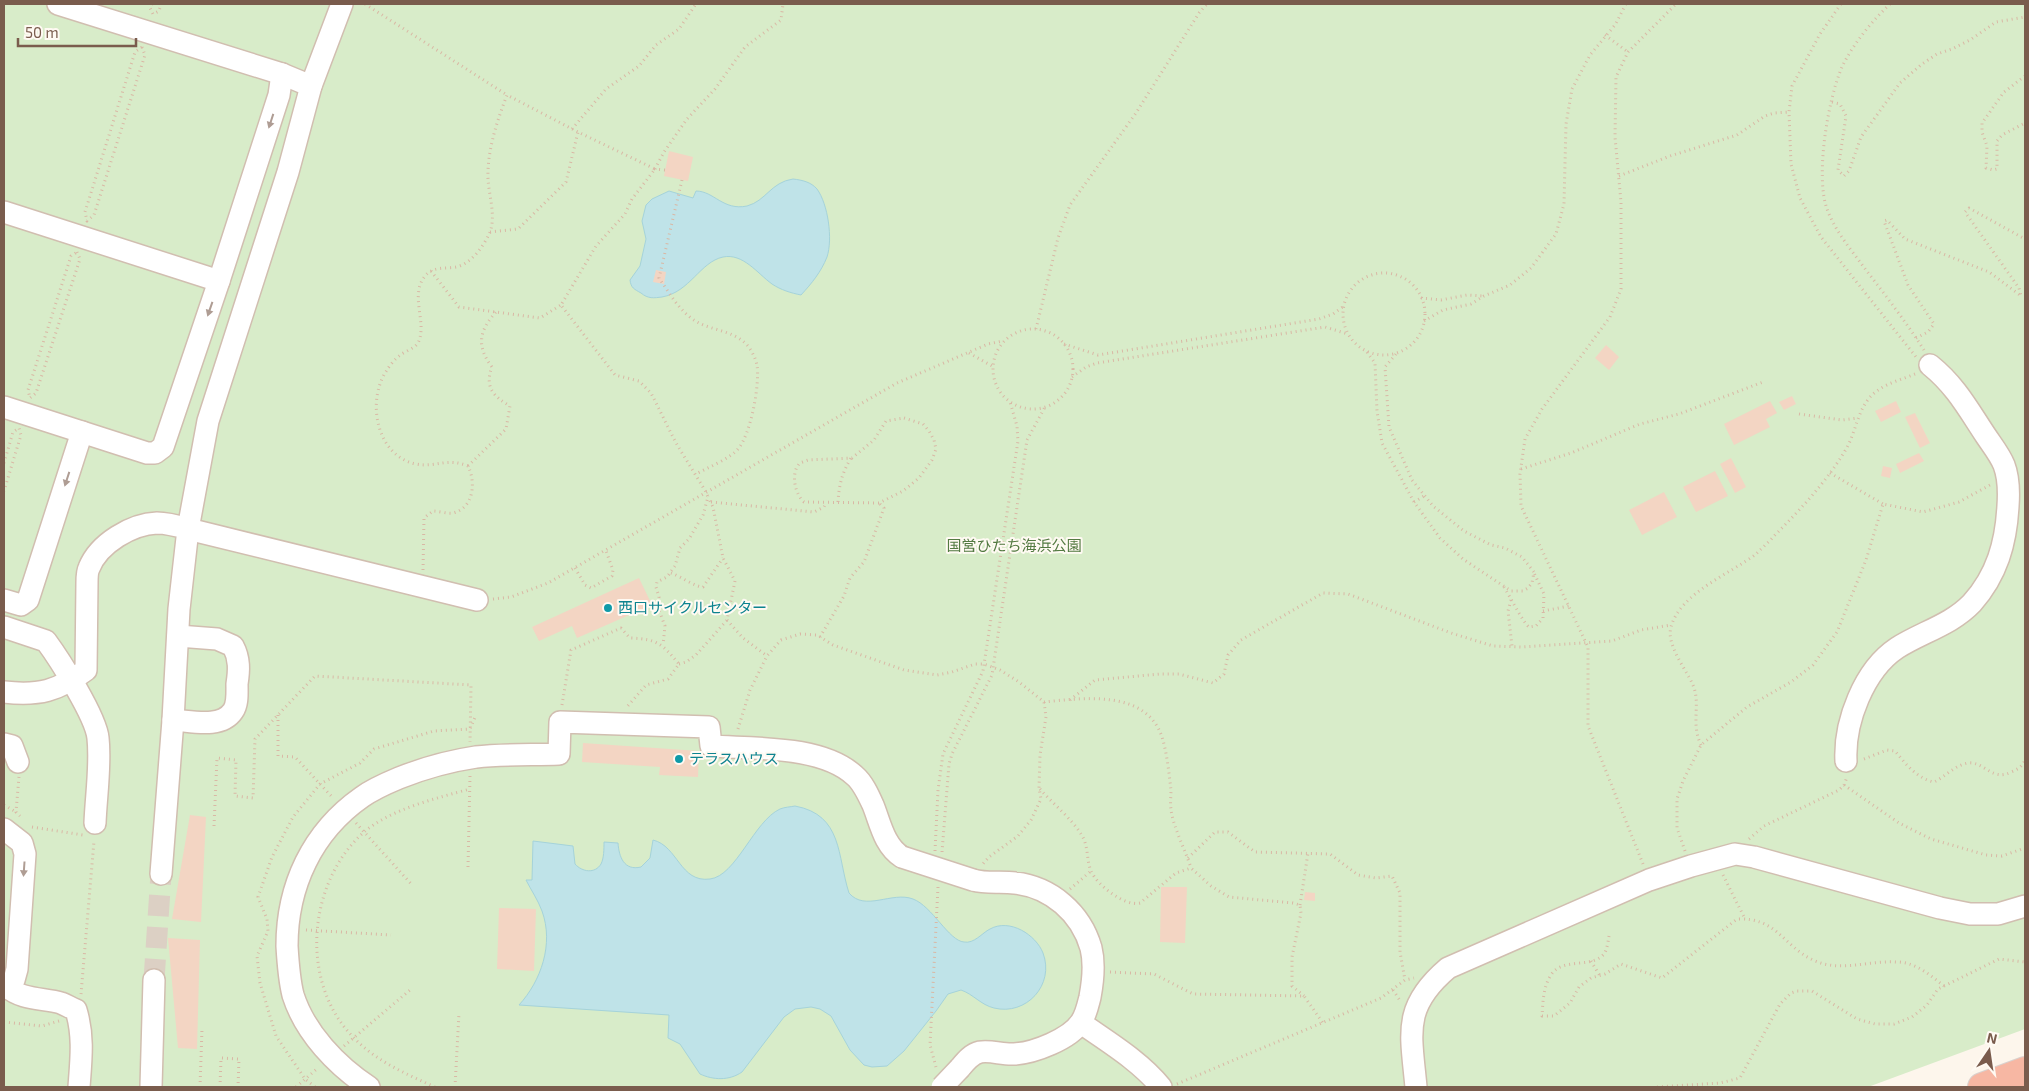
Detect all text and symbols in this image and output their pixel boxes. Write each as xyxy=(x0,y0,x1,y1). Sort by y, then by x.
scale bar xyxy=(18,15,135,47)
text: 50 m xyxy=(25,23,59,41)
one-way arrow xyxy=(266,114,274,129)
one-way arrow xyxy=(205,302,213,317)
one-way arrow xyxy=(63,471,70,486)
park label: 国営ひたち海浜公園 xyxy=(946,536,1082,554)
place label: 西口サイクルセンター xyxy=(618,598,767,616)
marker: 西口サイクルセンター xyxy=(602,602,614,614)
place label: テラスハウス xyxy=(689,749,779,767)
marker: テラスハウス xyxy=(673,753,685,765)
one-way arrow xyxy=(19,861,27,877)
north arrow xyxy=(1964,1026,2014,1076)
text: N xyxy=(1985,1028,1999,1047)

